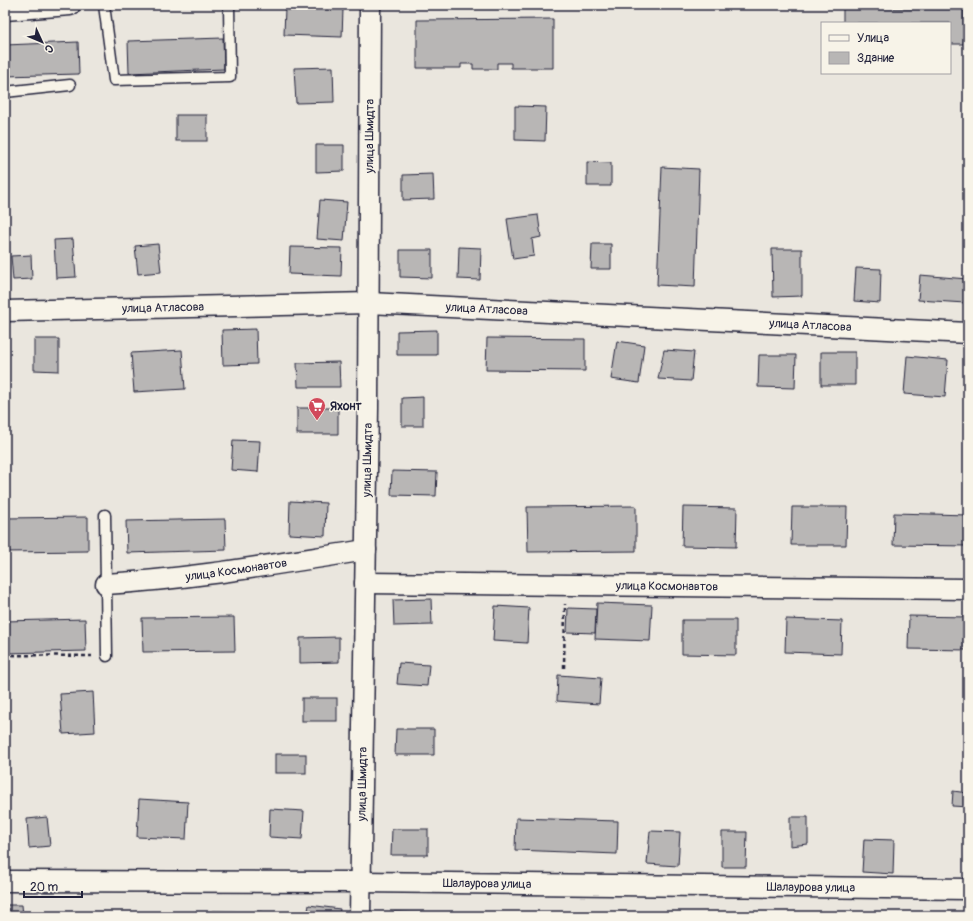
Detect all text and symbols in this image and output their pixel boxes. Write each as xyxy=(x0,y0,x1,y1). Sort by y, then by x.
north arrow xyxy=(22,22,62,62)
legend xyxy=(821,22,951,74)
text: Улица xyxy=(857,31,889,46)
text: С xyxy=(42,42,56,56)
text: Здание xyxy=(857,51,894,66)
street label: улица Шмидта xyxy=(362,98,377,174)
street label: улица Атласова xyxy=(121,299,205,316)
street label: улица Атласова xyxy=(444,299,529,318)
street label: улица Атласова xyxy=(768,316,852,335)
supermarket icon: Яхонт xyxy=(307,396,327,421)
place label: Яхонт xyxy=(330,399,362,414)
street label: улица Шмидта xyxy=(359,422,375,498)
street label: улица Космонавтов xyxy=(184,555,288,584)
street label: улица Космонавтов xyxy=(615,578,718,594)
street label: улица Шмидта xyxy=(354,746,370,822)
scale bar xyxy=(24,873,82,899)
street label: Шалаурова улица xyxy=(443,875,532,891)
street label: Шалаурова улица xyxy=(767,879,856,895)
text: 20 m xyxy=(30,880,59,895)

